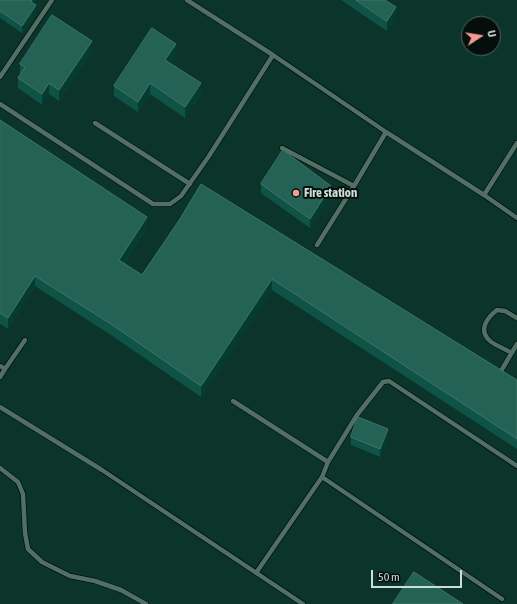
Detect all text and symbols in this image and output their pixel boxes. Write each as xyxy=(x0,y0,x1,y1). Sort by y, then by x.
north arrow xyxy=(461,16,501,56)
text: U xyxy=(485,29,498,38)
place label: Fire station xyxy=(304,185,357,201)
marker: Fire station xyxy=(291,188,301,198)
scale bar xyxy=(373,562,464,588)
text: 50 m xyxy=(378,570,400,584)

